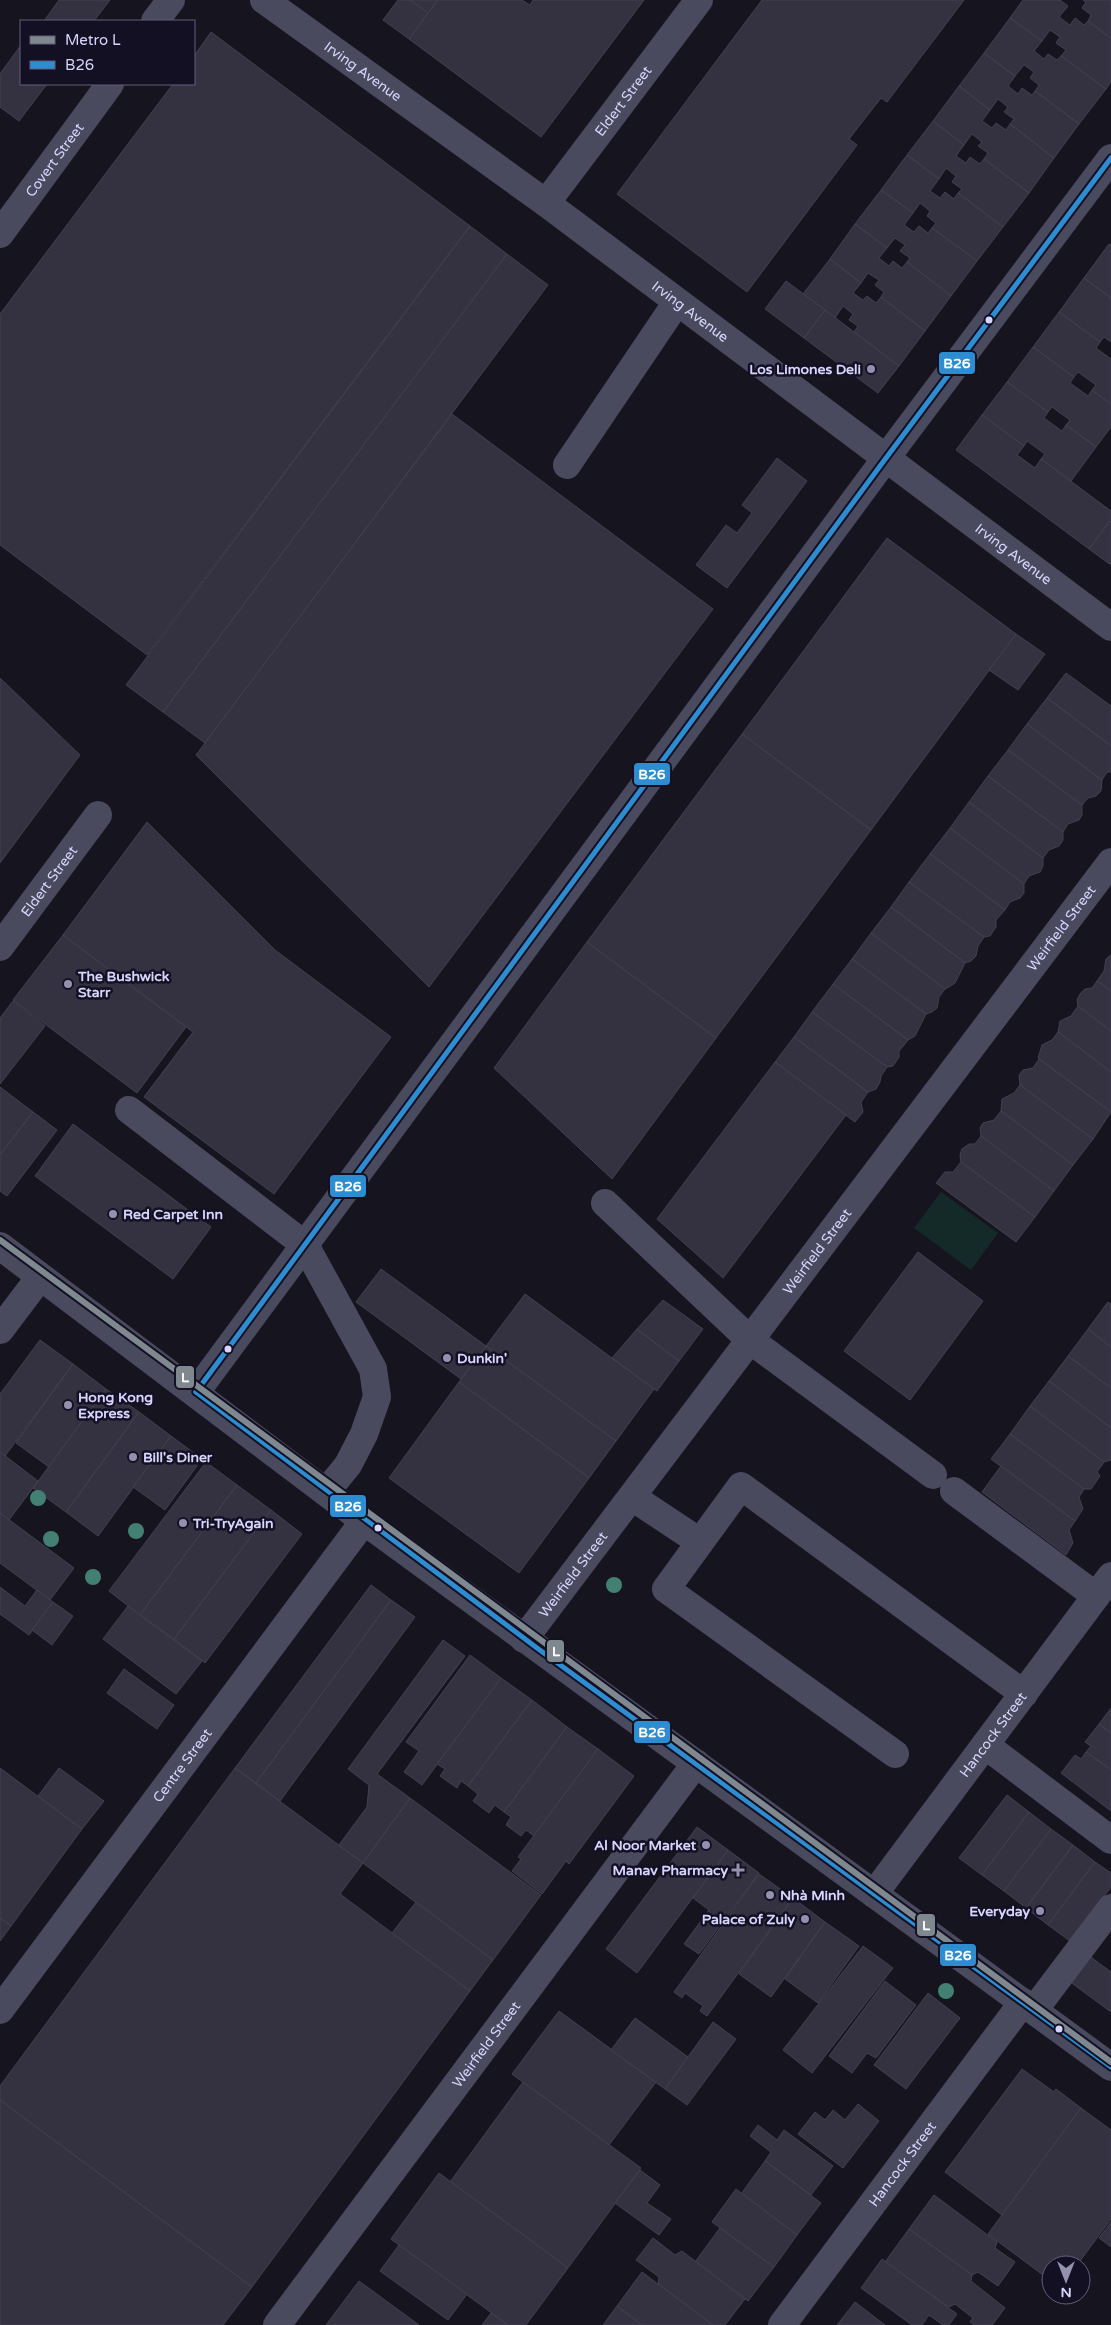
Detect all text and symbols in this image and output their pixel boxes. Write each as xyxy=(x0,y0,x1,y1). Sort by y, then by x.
legend xyxy=(20,20,195,85)
text: Metro L xyxy=(65,31,121,49)
street label: Irving Avenue xyxy=(321,38,405,105)
text: B26 xyxy=(65,56,94,74)
street label: Eldert Street xyxy=(591,62,656,140)
street label: Covert Street xyxy=(22,119,88,200)
street label: Irving Avenue xyxy=(648,278,732,346)
unlabelled marker xyxy=(984,315,994,325)
line badge: B26 xyxy=(938,351,976,375)
text: B26 xyxy=(943,355,971,372)
place label: Los Limones Deli xyxy=(749,361,861,378)
marker: Los Limones Deli xyxy=(865,363,877,375)
street label: Irving Avenue xyxy=(972,520,1055,589)
line badge: B26 xyxy=(633,762,671,786)
text: B26 xyxy=(638,766,666,783)
street label: Eldert Street xyxy=(18,842,81,920)
street label: Weirfield Street xyxy=(1024,882,1100,975)
place label: The Bushwick Starr xyxy=(77,968,170,1001)
marker: The Bushwick Starr xyxy=(62,978,74,990)
line badge: B26 xyxy=(329,1174,367,1198)
text: B26 xyxy=(334,1178,362,1195)
street label: Weirfield Street xyxy=(779,1205,856,1298)
place label: Red Carpet Inn xyxy=(123,1206,223,1223)
marker: Red Carpet Inn xyxy=(107,1208,119,1220)
unlabelled marker xyxy=(223,1344,233,1354)
place label: Dunkin' xyxy=(457,1350,507,1367)
marker: Dunkin' xyxy=(441,1352,453,1364)
line badge: L xyxy=(175,1365,195,1389)
text: L xyxy=(181,1369,190,1386)
place label: Hong Kong Express xyxy=(78,1389,153,1422)
marker: Hong Kong Express xyxy=(62,1399,74,1411)
place label: Bill's Diner xyxy=(143,1449,213,1466)
marker: Bill's Diner xyxy=(127,1451,139,1463)
line badge: B26 xyxy=(329,1494,367,1518)
text: B26 xyxy=(334,1498,362,1515)
place label: Tri-TryAgain xyxy=(192,1515,273,1532)
marker: Tri-TryAgain xyxy=(177,1517,189,1529)
unlabelled marker xyxy=(373,1523,383,1533)
street label: Weirfield Street xyxy=(535,1528,612,1621)
line badge: L xyxy=(546,1639,565,1663)
text: L xyxy=(552,1643,561,1660)
street label: Hancock Street xyxy=(956,1688,1031,1781)
line badge: B26 xyxy=(633,1720,671,1744)
text: B26 xyxy=(638,1724,666,1741)
street label: Centre Street xyxy=(149,1725,216,1806)
place label: Al Noor Market xyxy=(594,1837,697,1854)
marker: Al Noor Market xyxy=(700,1839,712,1851)
place label: Manav Pharmacy xyxy=(613,1862,728,1879)
marker: Manav Pharmacy xyxy=(732,1864,744,1876)
place label: Nhà Minh xyxy=(780,1887,845,1904)
marker: Nhà Minh xyxy=(764,1889,776,1901)
place label: Everyday xyxy=(969,1903,1030,1920)
marker: Everyday xyxy=(1034,1905,1046,1917)
place label: Palace of Zuly xyxy=(702,1911,795,1928)
marker: Palace of Zuly xyxy=(799,1913,811,1925)
line badge: L xyxy=(916,1913,936,1937)
text: L xyxy=(922,1917,931,1934)
line badge: B26 xyxy=(939,1943,977,1967)
text: B26 xyxy=(944,1947,972,1964)
street label: Weirfield Street xyxy=(449,1998,525,2091)
unlabelled marker xyxy=(1054,2024,1064,2034)
street label: Hancock Street xyxy=(865,2118,940,2210)
north arrow xyxy=(1041,2255,1091,2305)
text: N xyxy=(1060,2284,1072,2301)

